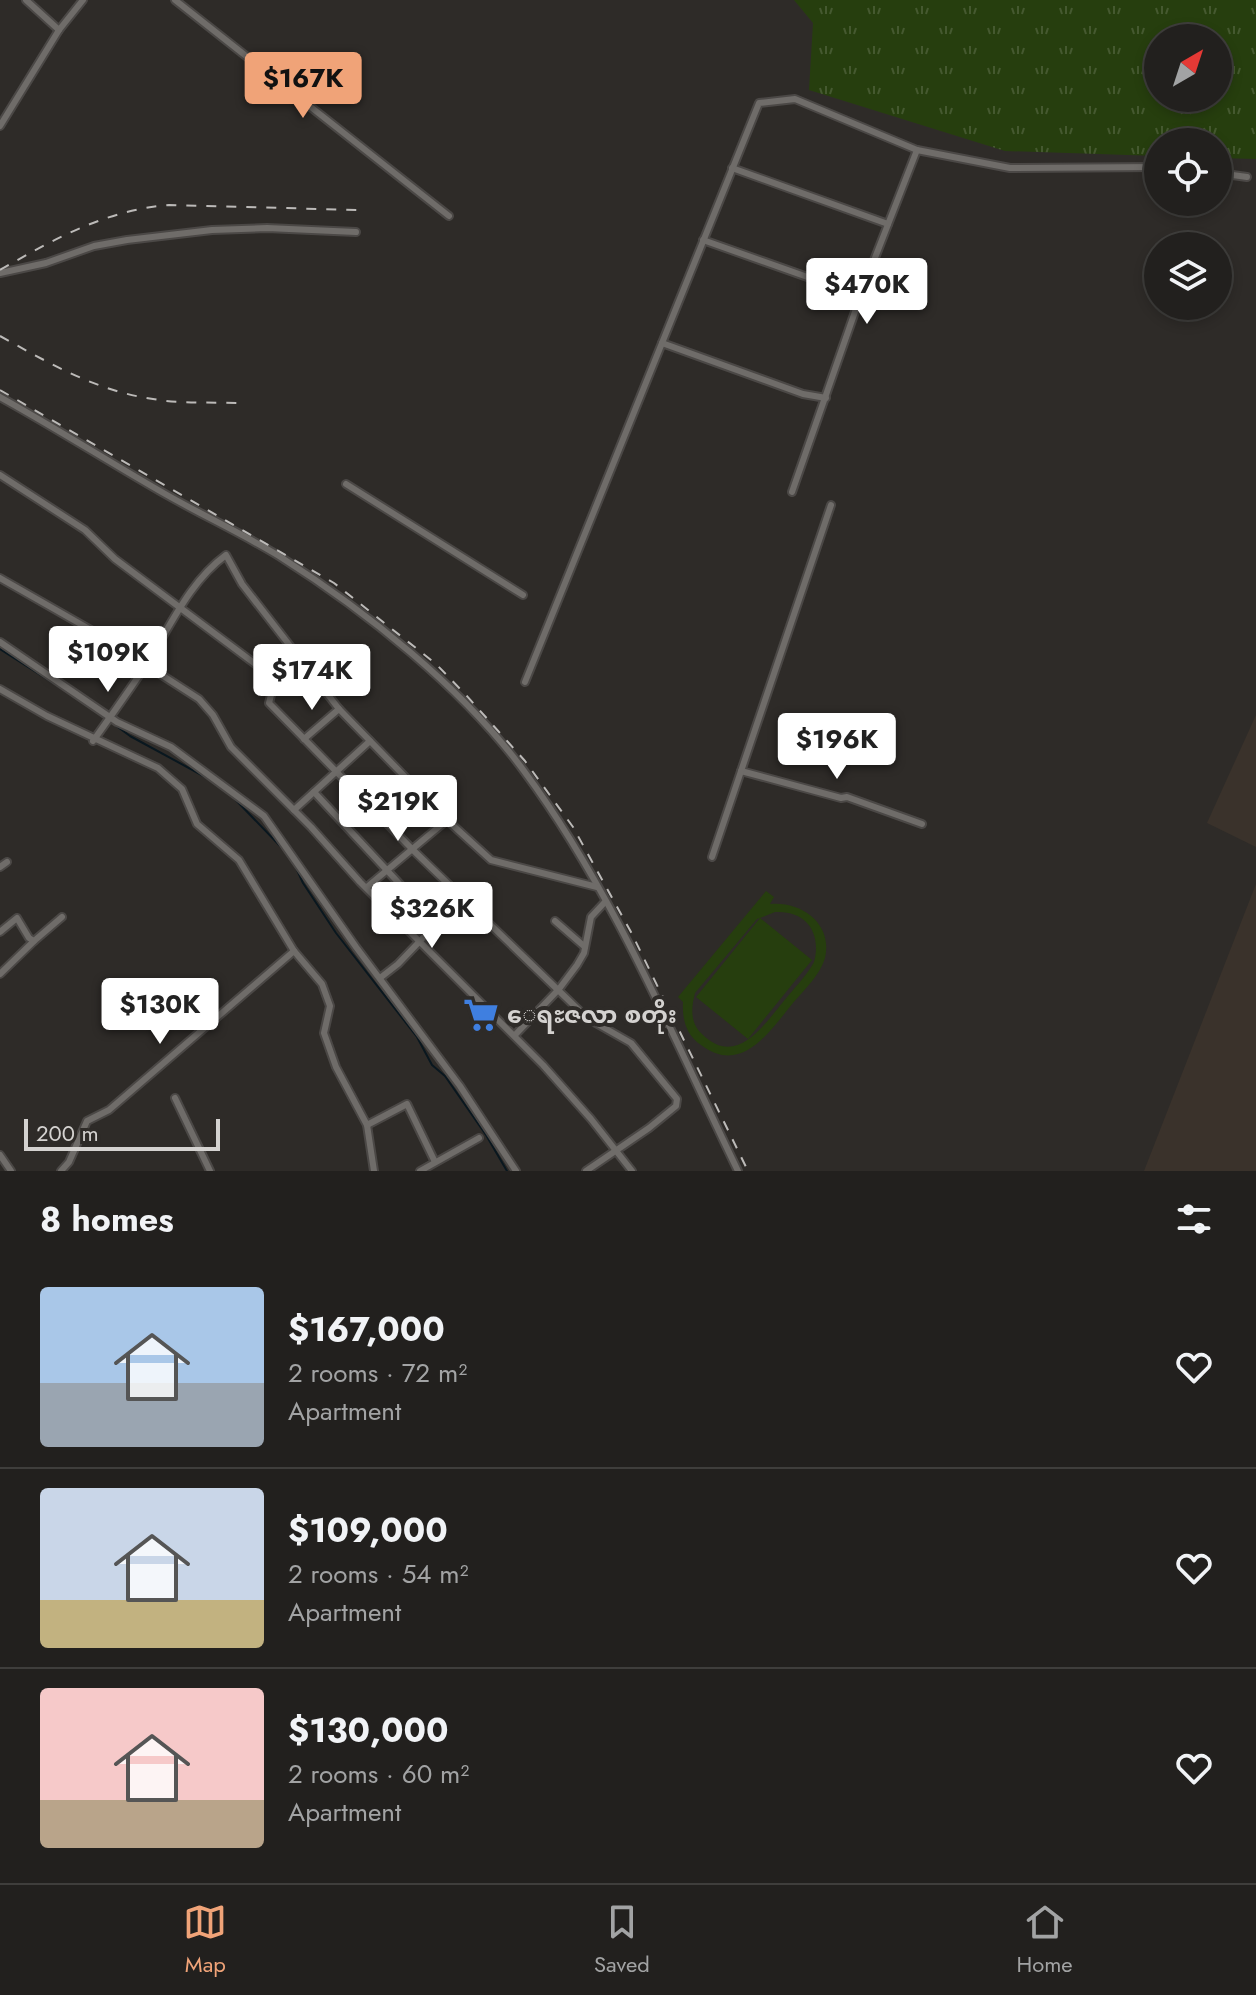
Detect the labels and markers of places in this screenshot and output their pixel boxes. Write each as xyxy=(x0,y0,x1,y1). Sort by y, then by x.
pin: $167K xyxy=(247,52,359,120)
pin: $470K xyxy=(811,258,923,326)
pin: $109K xyxy=(52,626,164,694)
pin: $174K xyxy=(256,644,368,712)
pin: $196K xyxy=(781,713,893,781)
pin: $219K xyxy=(342,775,454,843)
pin: $326K xyxy=(376,882,488,950)
pin: $130K xyxy=(104,978,216,1046)
supermarket icon: ေရႊဇလာ စတိုး xyxy=(462,996,500,1034)
place label: ေရႊဇလာ စတိုး xyxy=(507,997,677,1034)

